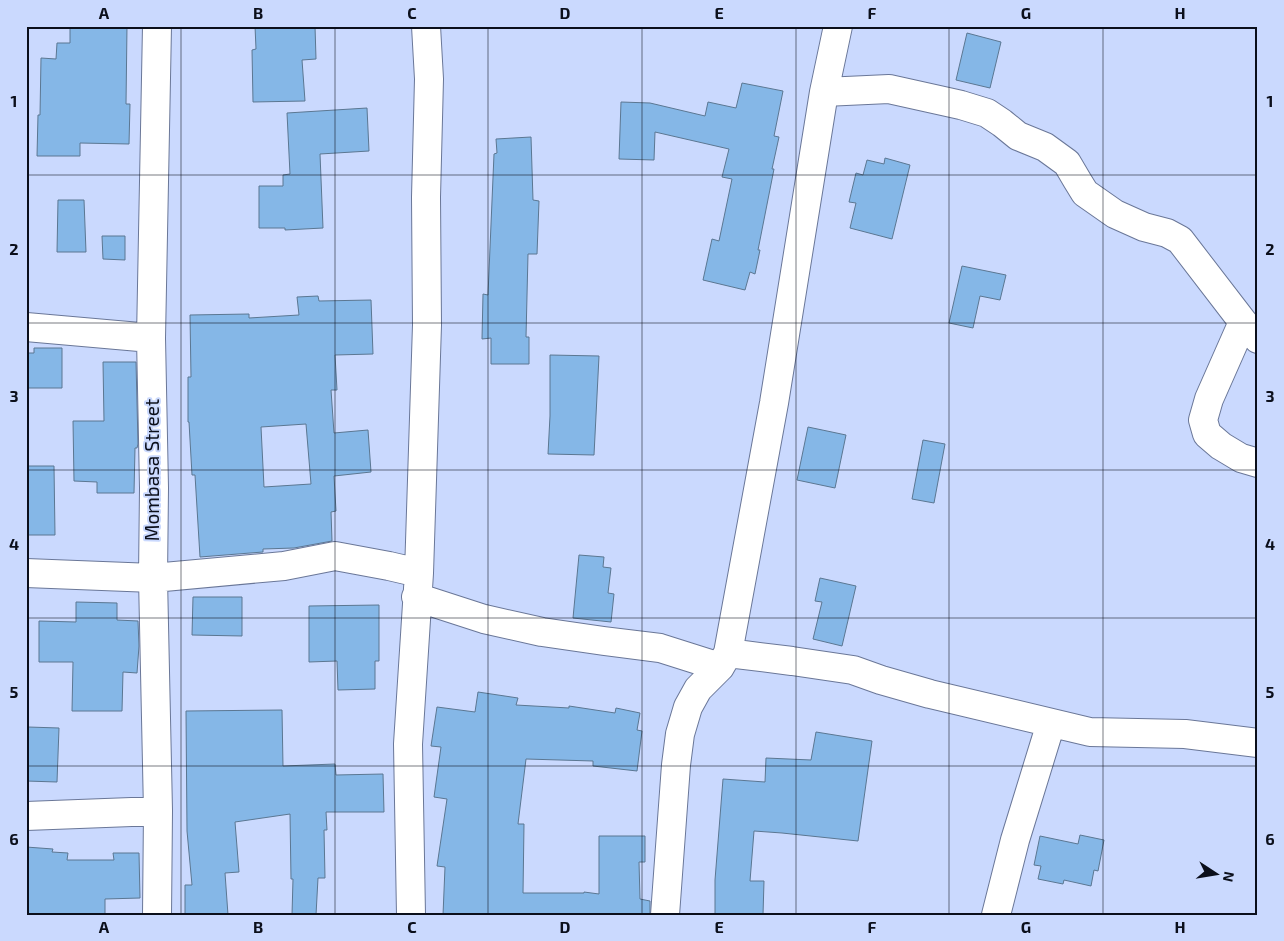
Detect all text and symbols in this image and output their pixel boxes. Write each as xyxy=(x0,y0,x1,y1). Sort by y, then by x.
text: A xyxy=(99,3,110,22)
text: B xyxy=(253,3,263,22)
text: C xyxy=(407,3,417,22)
text: D xyxy=(560,3,571,22)
text: E xyxy=(714,3,724,22)
text: F xyxy=(868,3,877,22)
text: G xyxy=(1021,3,1031,22)
text: H xyxy=(1174,3,1186,22)
text: 1 xyxy=(11,91,17,110)
text: 1 xyxy=(1267,91,1273,110)
text: 2 xyxy=(9,239,19,258)
text: 2 xyxy=(1265,239,1275,258)
text: 3 xyxy=(9,386,19,405)
text: 3 xyxy=(1265,386,1275,405)
street label: Mombasa Street xyxy=(140,399,163,541)
text: 4 xyxy=(9,534,19,553)
text: 4 xyxy=(1265,534,1275,553)
text: 5 xyxy=(10,682,19,701)
text: 5 xyxy=(1266,682,1275,701)
text: 6 xyxy=(9,829,19,848)
text: 6 xyxy=(1265,829,1275,848)
north arrow xyxy=(1192,848,1242,898)
text: N xyxy=(1220,870,1239,884)
text: A xyxy=(99,917,110,936)
text: B xyxy=(253,917,263,936)
text: C xyxy=(407,917,417,936)
text: D xyxy=(560,917,571,936)
text: E xyxy=(714,917,724,936)
text: F xyxy=(868,917,877,936)
text: G xyxy=(1021,917,1031,936)
text: H xyxy=(1174,917,1186,936)

